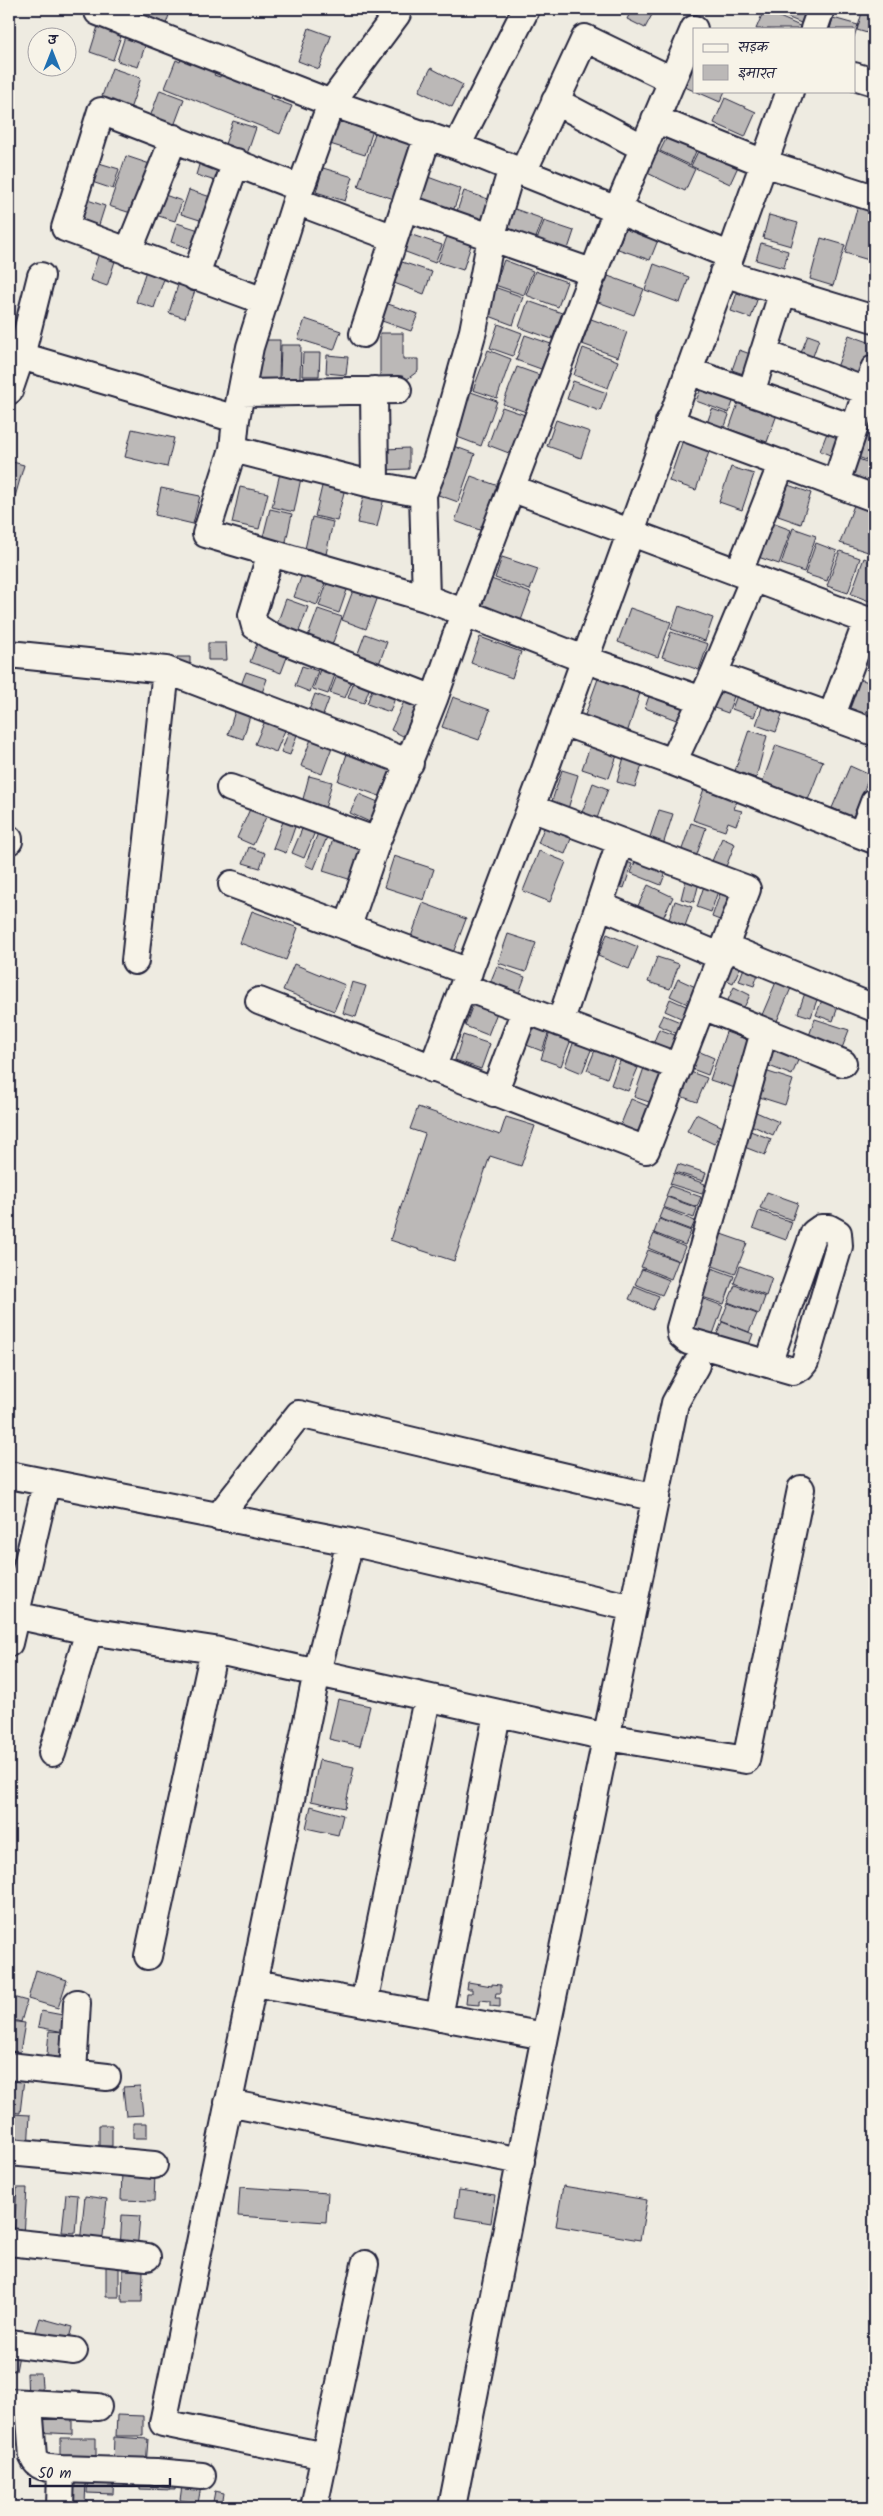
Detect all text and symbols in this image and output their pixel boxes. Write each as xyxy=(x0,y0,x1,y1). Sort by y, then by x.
north arrow xyxy=(28,28,78,78)
legend xyxy=(693,28,856,92)
text: उ xyxy=(48,29,60,51)
text: सड़क xyxy=(738,36,770,60)
text: इमारत xyxy=(738,62,778,86)
scale bar xyxy=(30,2456,170,2488)
text: 50 m xyxy=(38,2462,72,2486)

